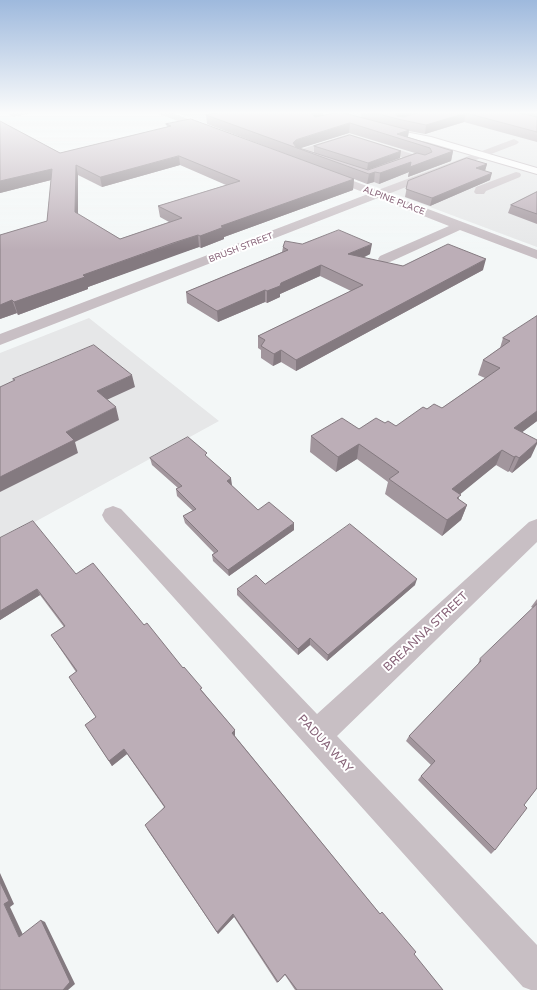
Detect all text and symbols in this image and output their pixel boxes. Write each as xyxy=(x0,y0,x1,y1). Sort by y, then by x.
street label: ALPINE PLACE xyxy=(362,184,426,218)
street label: BRUSH STREET xyxy=(207,231,275,265)
street label: BREANNA STREET xyxy=(381,589,471,675)
street label: PADUA WAY xyxy=(294,712,356,776)

